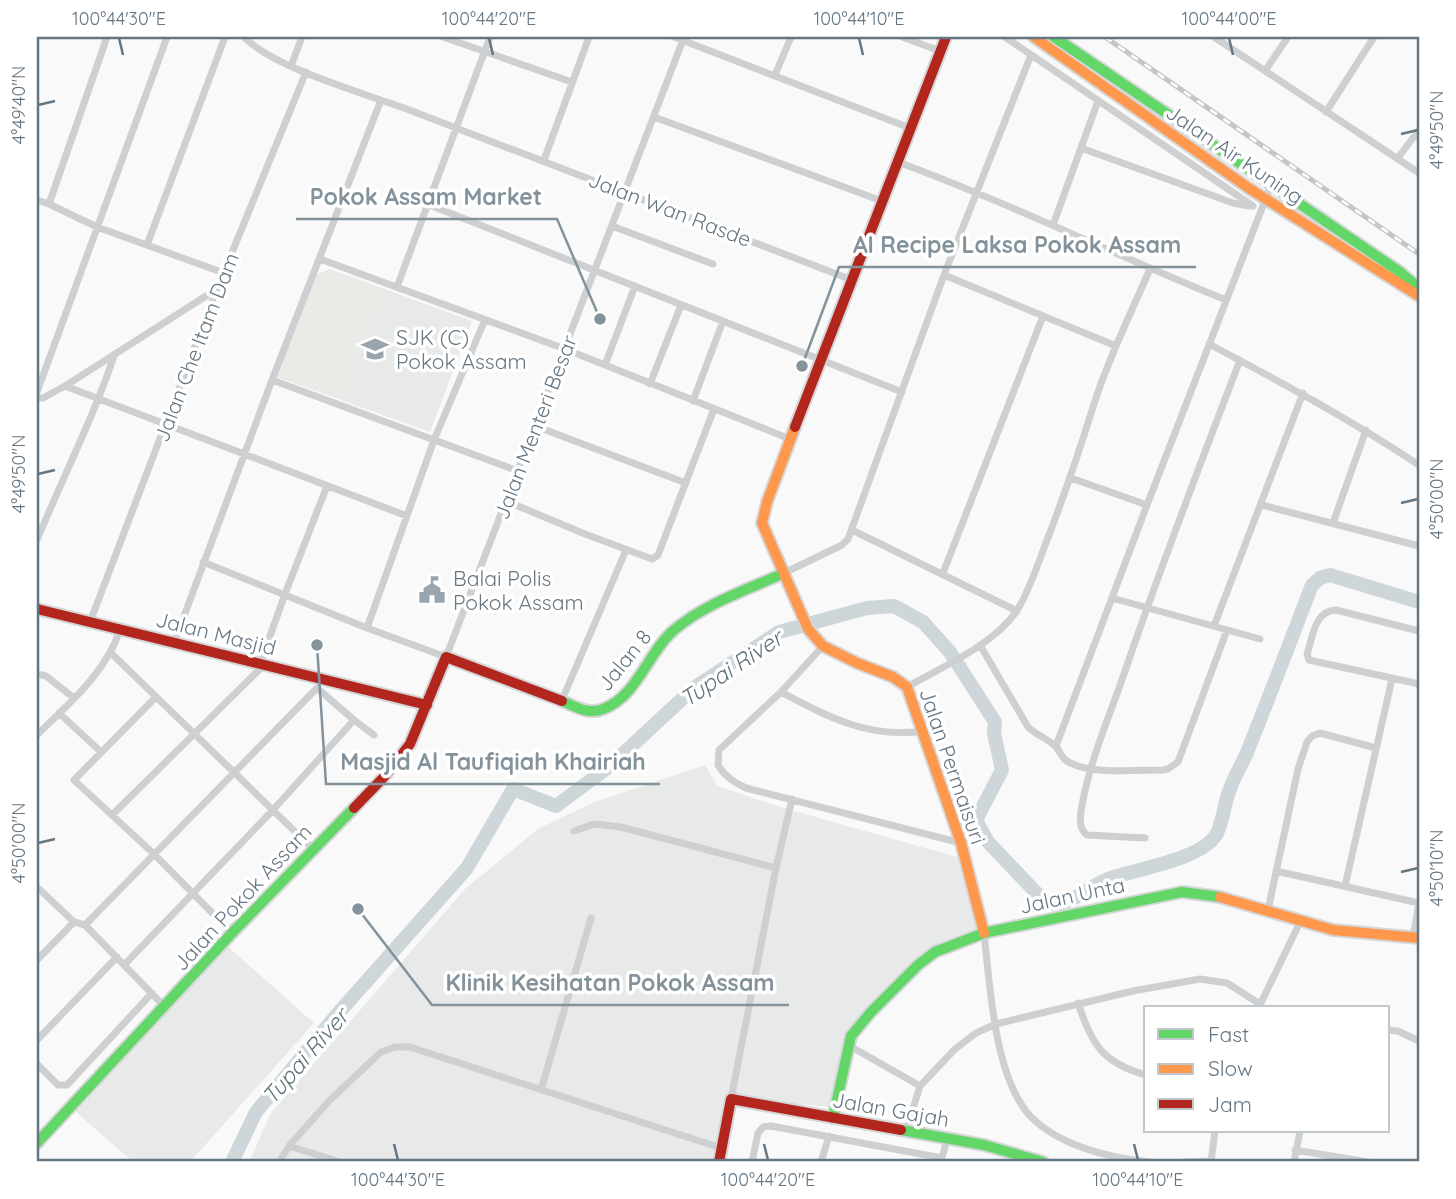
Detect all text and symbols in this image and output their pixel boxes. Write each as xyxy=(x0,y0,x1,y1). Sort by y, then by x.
text: 100°44'30"E xyxy=(72,7,166,30)
text: 100°44'20"E xyxy=(442,7,536,30)
text: 100°44'10"E xyxy=(814,7,905,30)
text: 100°44'00"E xyxy=(1181,7,1277,30)
text: 4°49'40"N xyxy=(7,66,30,144)
text: 4°49'50"N xyxy=(1425,91,1448,169)
street label: Jalan Air Kuning xyxy=(1161,99,1309,209)
street label: Jalan Wan Rasde xyxy=(585,166,755,252)
callout: Pokok Assam Market xyxy=(296,175,557,219)
text: Pokok Assam Market xyxy=(310,182,542,211)
callout: AI Recipe Laksa Pokok Assam xyxy=(839,223,1196,267)
text: AI Recipe Laksa Pokok Assam xyxy=(853,230,1181,259)
street label: Jalan Che Itam Dam xyxy=(148,249,244,445)
place label: SJK (C) Pokok Assam xyxy=(396,324,527,374)
street label: Jalan Menteri Besar xyxy=(488,331,582,523)
school or university icon: SJK (C) Pokok Assam xyxy=(360,334,390,364)
text: 4°49'50"N xyxy=(7,435,30,513)
text: 4°50'00"N xyxy=(1425,459,1448,539)
place label: Balai Polis Pokok Assam xyxy=(453,565,584,615)
public building icon: Balai Polis Pokok Assam xyxy=(417,575,447,605)
street label: Jalan Masjid xyxy=(153,606,279,660)
water label: Tupai River xyxy=(674,621,790,713)
street label: Jalan 8 xyxy=(591,624,657,696)
street label: Jalan Permaisuri xyxy=(914,685,992,847)
callout: Masjid Al Taufiqiah Khairiah xyxy=(326,740,660,784)
text: Masjid Al Taufiqiah Khairiah xyxy=(340,747,646,776)
text: 4°50'00"N xyxy=(7,803,30,883)
street label: Jalan Pokok Assam xyxy=(167,818,317,976)
text: 4°50'10"N xyxy=(1425,830,1448,906)
street label: Jalan Unta xyxy=(1017,871,1127,919)
callout: Klinik Kesihatan Pokok Assam xyxy=(432,961,789,1005)
text: Klinik Kesihatan Pokok Assam xyxy=(445,968,775,997)
water label: Tupai River xyxy=(256,1000,357,1110)
legend xyxy=(1144,1006,1390,1132)
text: Fast xyxy=(1208,1021,1249,1047)
text: Slow xyxy=(1208,1055,1253,1081)
street label: Jalan Gajah xyxy=(831,1086,951,1132)
text: Jam xyxy=(1208,1091,1252,1117)
text: 100°44'30"E xyxy=(351,1168,445,1191)
text: 100°44'20"E xyxy=(721,1168,815,1191)
text: 100°44'10"E xyxy=(1093,1168,1184,1191)

